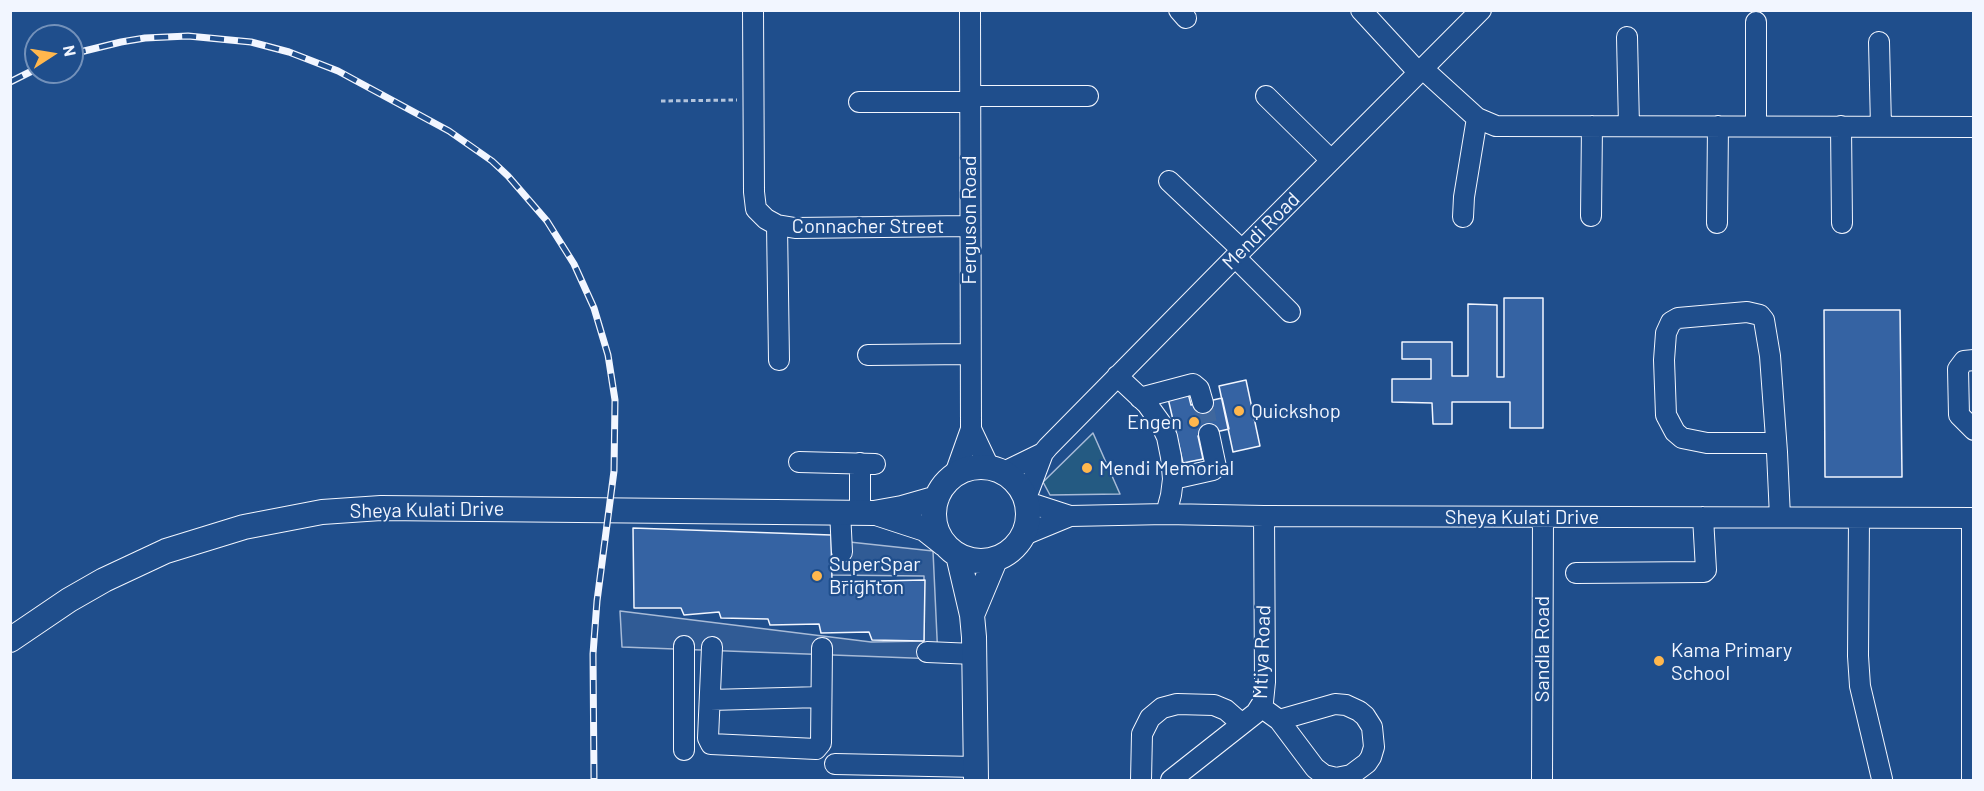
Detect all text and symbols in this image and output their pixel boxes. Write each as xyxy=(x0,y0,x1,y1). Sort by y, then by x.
north arrow xyxy=(24,24,84,84)
text: N xyxy=(60,43,81,58)
street label: Ferguson Road xyxy=(957,155,981,285)
street label: Mendi Road xyxy=(1217,187,1305,275)
street label: Connacher Street xyxy=(792,214,944,238)
place label: Quickshop xyxy=(1251,399,1341,423)
marker: Quickshop xyxy=(1232,404,1246,418)
place label: Engen xyxy=(1127,410,1182,434)
marker: Engen xyxy=(1187,415,1201,429)
place label: Mendi Memorial xyxy=(1099,456,1234,480)
marker: Mendi Memorial xyxy=(1080,461,1094,475)
street label: Sheya Kulati Drive xyxy=(350,497,504,523)
street label: Sheya Kulati Drive xyxy=(1445,505,1599,529)
place label: SuperSpar Brighton xyxy=(829,552,920,599)
marker: SuperSpar Brighton xyxy=(810,569,824,583)
street label: Sandla Road xyxy=(1530,596,1554,702)
street label: Mtiya Road xyxy=(1248,605,1276,699)
place label: Kama Primary School xyxy=(1671,638,1792,685)
marker: Kama Primary School xyxy=(1652,654,1666,668)

